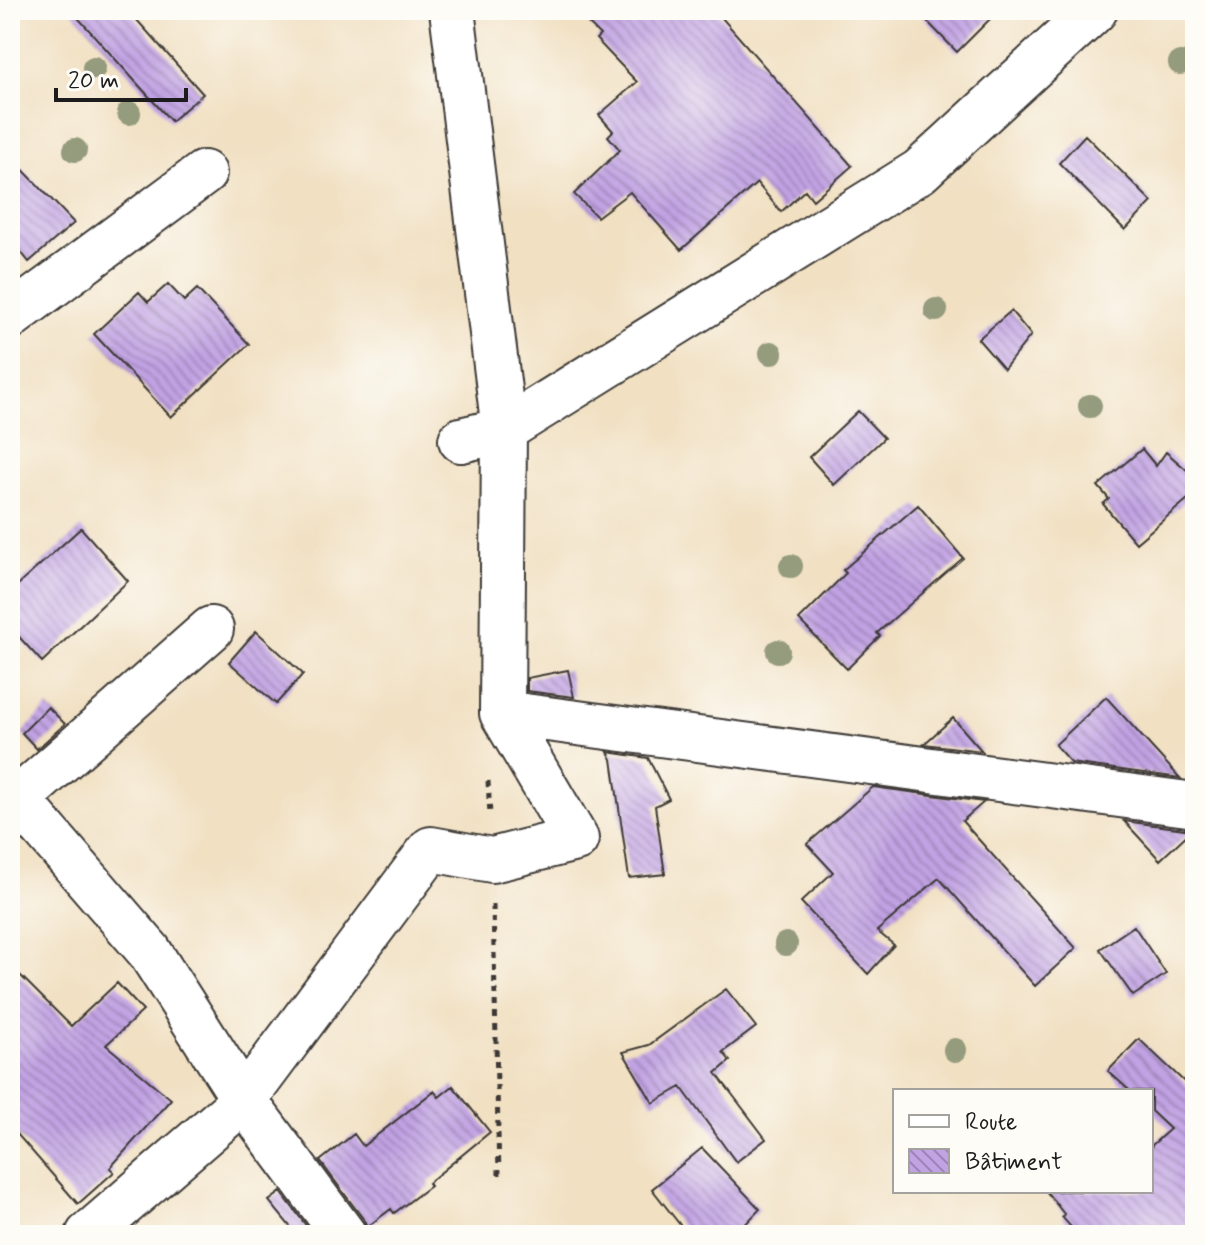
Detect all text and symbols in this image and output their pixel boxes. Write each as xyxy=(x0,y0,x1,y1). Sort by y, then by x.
scale bar xyxy=(56,52,186,102)
text: 20 m xyxy=(68,66,119,97)
legend xyxy=(893,1089,1153,1193)
text: Route xyxy=(965,1107,1017,1138)
text: Bâtiment xyxy=(965,1147,1063,1178)

